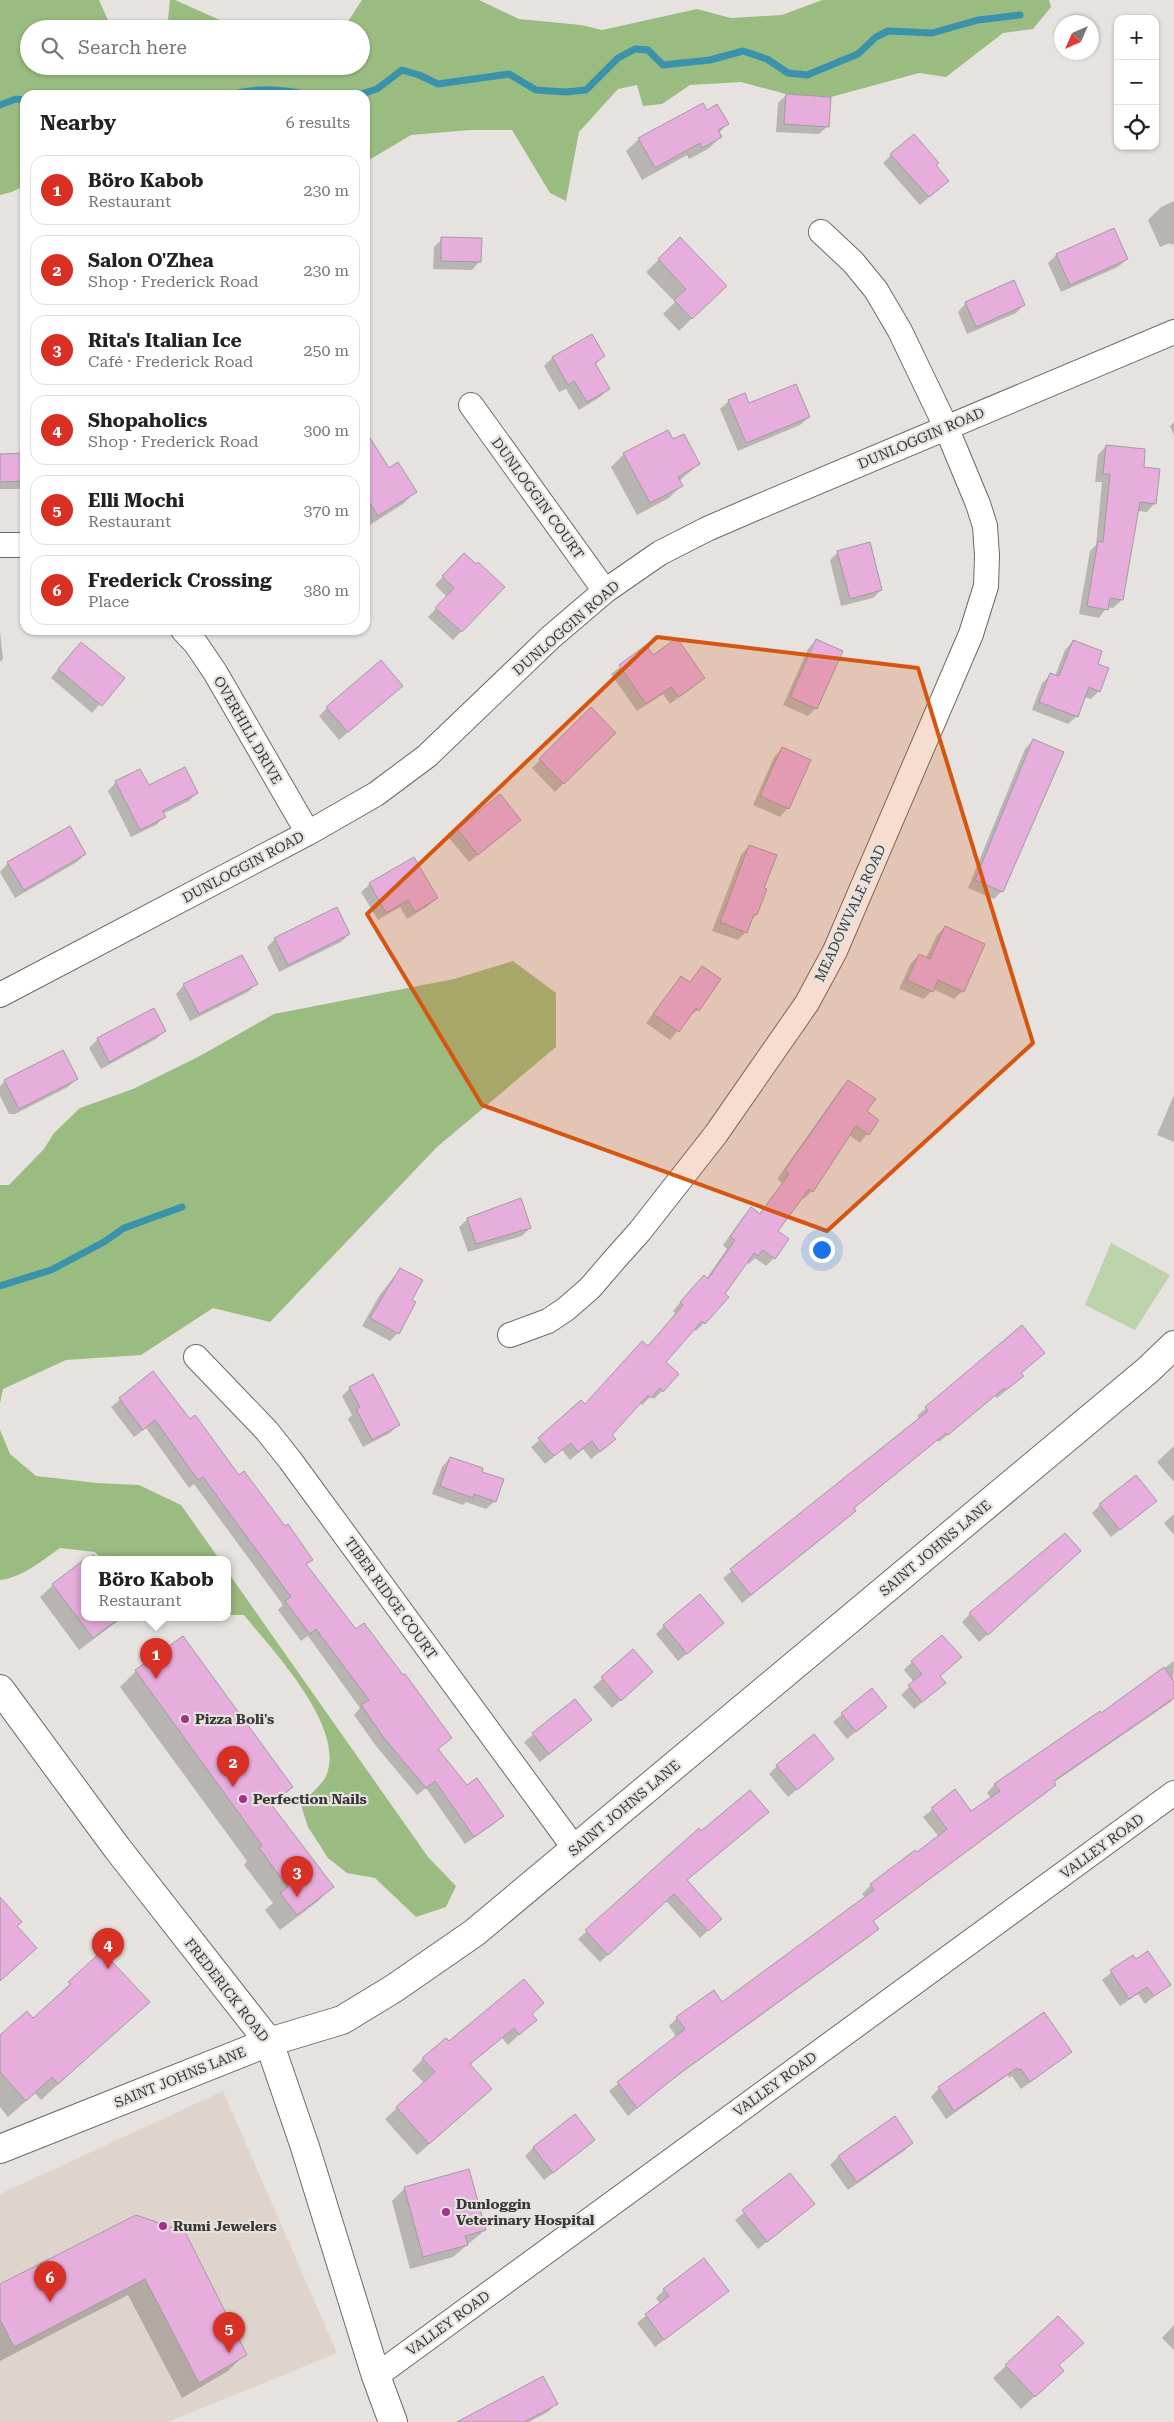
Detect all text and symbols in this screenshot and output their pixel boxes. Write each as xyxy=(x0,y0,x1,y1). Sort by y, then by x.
north arrow xyxy=(1054,15,1099,60)
map controls xyxy=(1114,15,1159,150)
button: + xyxy=(1114,15,1159,60)
search box xyxy=(20,20,370,75)
icon: search xyxy=(38,34,66,62)
text: Search here xyxy=(78,36,187,59)
button: − xyxy=(1114,60,1159,105)
button: locate xyxy=(1114,105,1159,150)
text: Nearby xyxy=(40,111,116,135)
text: 6 results xyxy=(286,113,350,132)
text: Böro Kabob xyxy=(88,169,203,192)
text: 1 xyxy=(53,181,61,200)
text: 230 m xyxy=(303,181,349,200)
text: Restaurant xyxy=(88,192,171,211)
text: Salon O'Zhea xyxy=(88,249,214,272)
text: 2 xyxy=(53,261,61,280)
text: 230 m xyxy=(303,261,349,280)
text: Shop · Frederick Road xyxy=(88,272,259,291)
text: Rita's Italian Ice xyxy=(88,329,242,352)
text: 3 xyxy=(53,341,61,360)
text: 250 m xyxy=(303,341,349,360)
text: Café · Frederick Road xyxy=(88,352,253,371)
street label: DUNLOGGIN ROAD xyxy=(855,404,987,472)
text: Shopaholics xyxy=(88,409,207,432)
text: 4 xyxy=(53,421,61,440)
text: 300 m xyxy=(303,421,349,440)
text: Shop · Frederick Road xyxy=(88,432,259,451)
street label: DUNLOGGIN COURT xyxy=(489,434,587,562)
text: Elli Mochi xyxy=(88,489,184,512)
text: 5 xyxy=(53,501,61,520)
text: 370 m xyxy=(303,501,349,520)
text: Restaurant xyxy=(88,512,171,531)
text: Frederick Crossing xyxy=(88,569,272,592)
street label: DUNLOGGIN ROAD xyxy=(509,577,623,679)
text: 6 xyxy=(53,581,61,600)
text: 380 m xyxy=(303,581,349,600)
text: Place xyxy=(88,592,129,611)
street label: OVERHILL DRIVE xyxy=(211,673,285,787)
street label: DUNLOGGIN ROAD xyxy=(179,828,307,906)
street label: MEADOWVALE ROAD xyxy=(811,842,889,984)
your location xyxy=(809,1237,835,1263)
street label: SAINT JOHNS LANE xyxy=(876,1497,994,1599)
street label: TIBER RIDGE COURT xyxy=(341,1534,441,1662)
popup xyxy=(81,1556,231,1621)
text: Böro Kabob xyxy=(98,1568,214,1591)
text: Restaurant xyxy=(98,1591,181,1610)
pin: 1 xyxy=(140,1638,172,1679)
place label: Pizza Boli's xyxy=(195,1711,274,1727)
marker: Pizza Boli's xyxy=(179,1713,191,1725)
pin: 2 xyxy=(217,1746,249,1787)
street label: SAINT JOHNS LANE xyxy=(565,1757,683,1859)
place label: Perfection Nails xyxy=(253,1791,367,1807)
marker: Perfection Nails xyxy=(237,1793,249,1805)
street label: VALLEY ROAD xyxy=(1057,1810,1147,1882)
pin: 3 xyxy=(281,1856,313,1897)
pin: 4 xyxy=(92,1928,124,1969)
street label: FREDERICK ROAD xyxy=(182,1935,272,2045)
street label: SAINT JOHNS LANE xyxy=(112,2043,248,2111)
street label: VALLEY ROAD xyxy=(730,2048,820,2120)
place label: Dunloggin Veterinary Hospital xyxy=(456,2196,595,2228)
marker: Dunloggin Veterinary Hospital xyxy=(440,2206,452,2218)
place label: Rumi Jewelers xyxy=(173,2218,277,2234)
marker: Rumi Jewelers xyxy=(157,2220,169,2232)
pin: 6 xyxy=(34,2261,66,2302)
street label: VALLEY ROAD xyxy=(403,2287,493,2359)
pin: 5 xyxy=(213,2312,245,2353)

